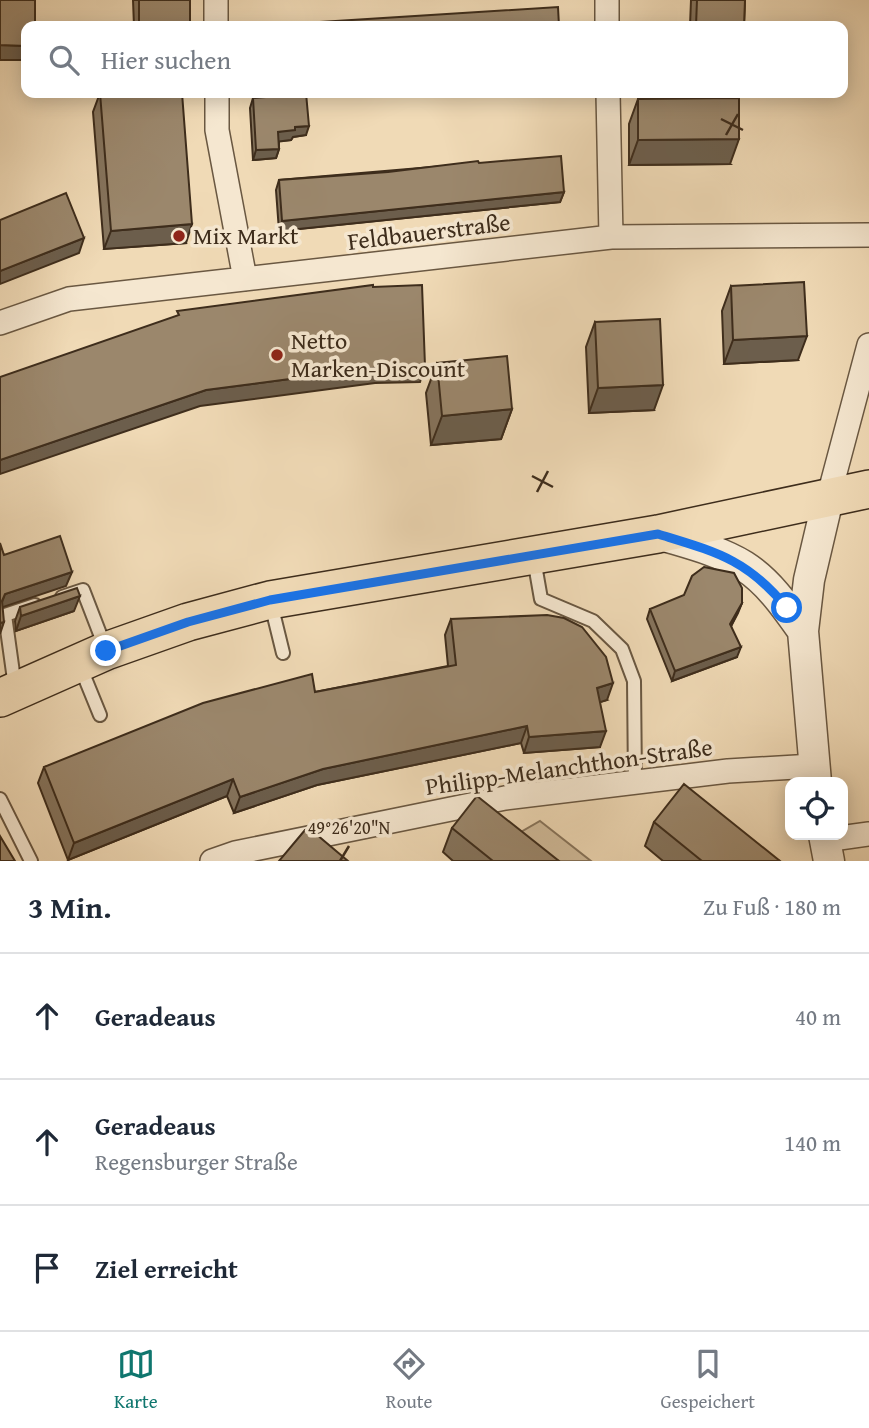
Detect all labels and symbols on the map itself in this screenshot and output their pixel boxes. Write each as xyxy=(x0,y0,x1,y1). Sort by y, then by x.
street label: Feldbauerstraße xyxy=(346,204,512,259)
place label: Mix Markt xyxy=(193,218,299,253)
marker: Mix Markt xyxy=(171,228,187,244)
place label: Netto Marken-Discount xyxy=(291,323,466,386)
marker: Netto Marken-Discount xyxy=(269,347,285,363)
route start xyxy=(771,592,802,623)
route end xyxy=(90,635,121,666)
street label: Philipp-Melanchthon-Straße xyxy=(423,729,715,804)
text: 49°26'20"N xyxy=(308,814,391,841)

